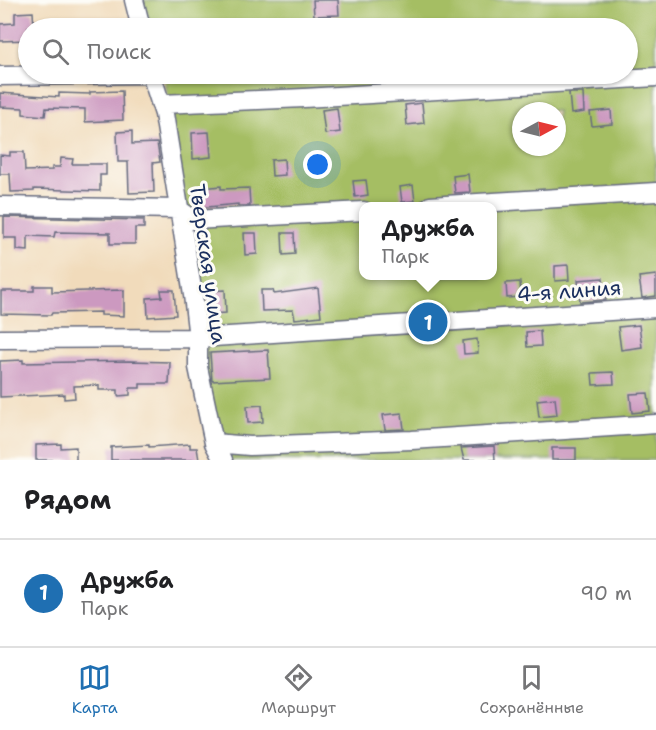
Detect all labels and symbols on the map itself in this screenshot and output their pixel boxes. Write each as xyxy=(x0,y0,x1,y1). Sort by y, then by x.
north arrow xyxy=(512,102,566,156)
your location xyxy=(303,150,332,179)
street label: Тверская улица xyxy=(183,182,233,346)
street label: 4-я линия xyxy=(516,273,622,309)
pin: 1 xyxy=(408,300,448,344)

